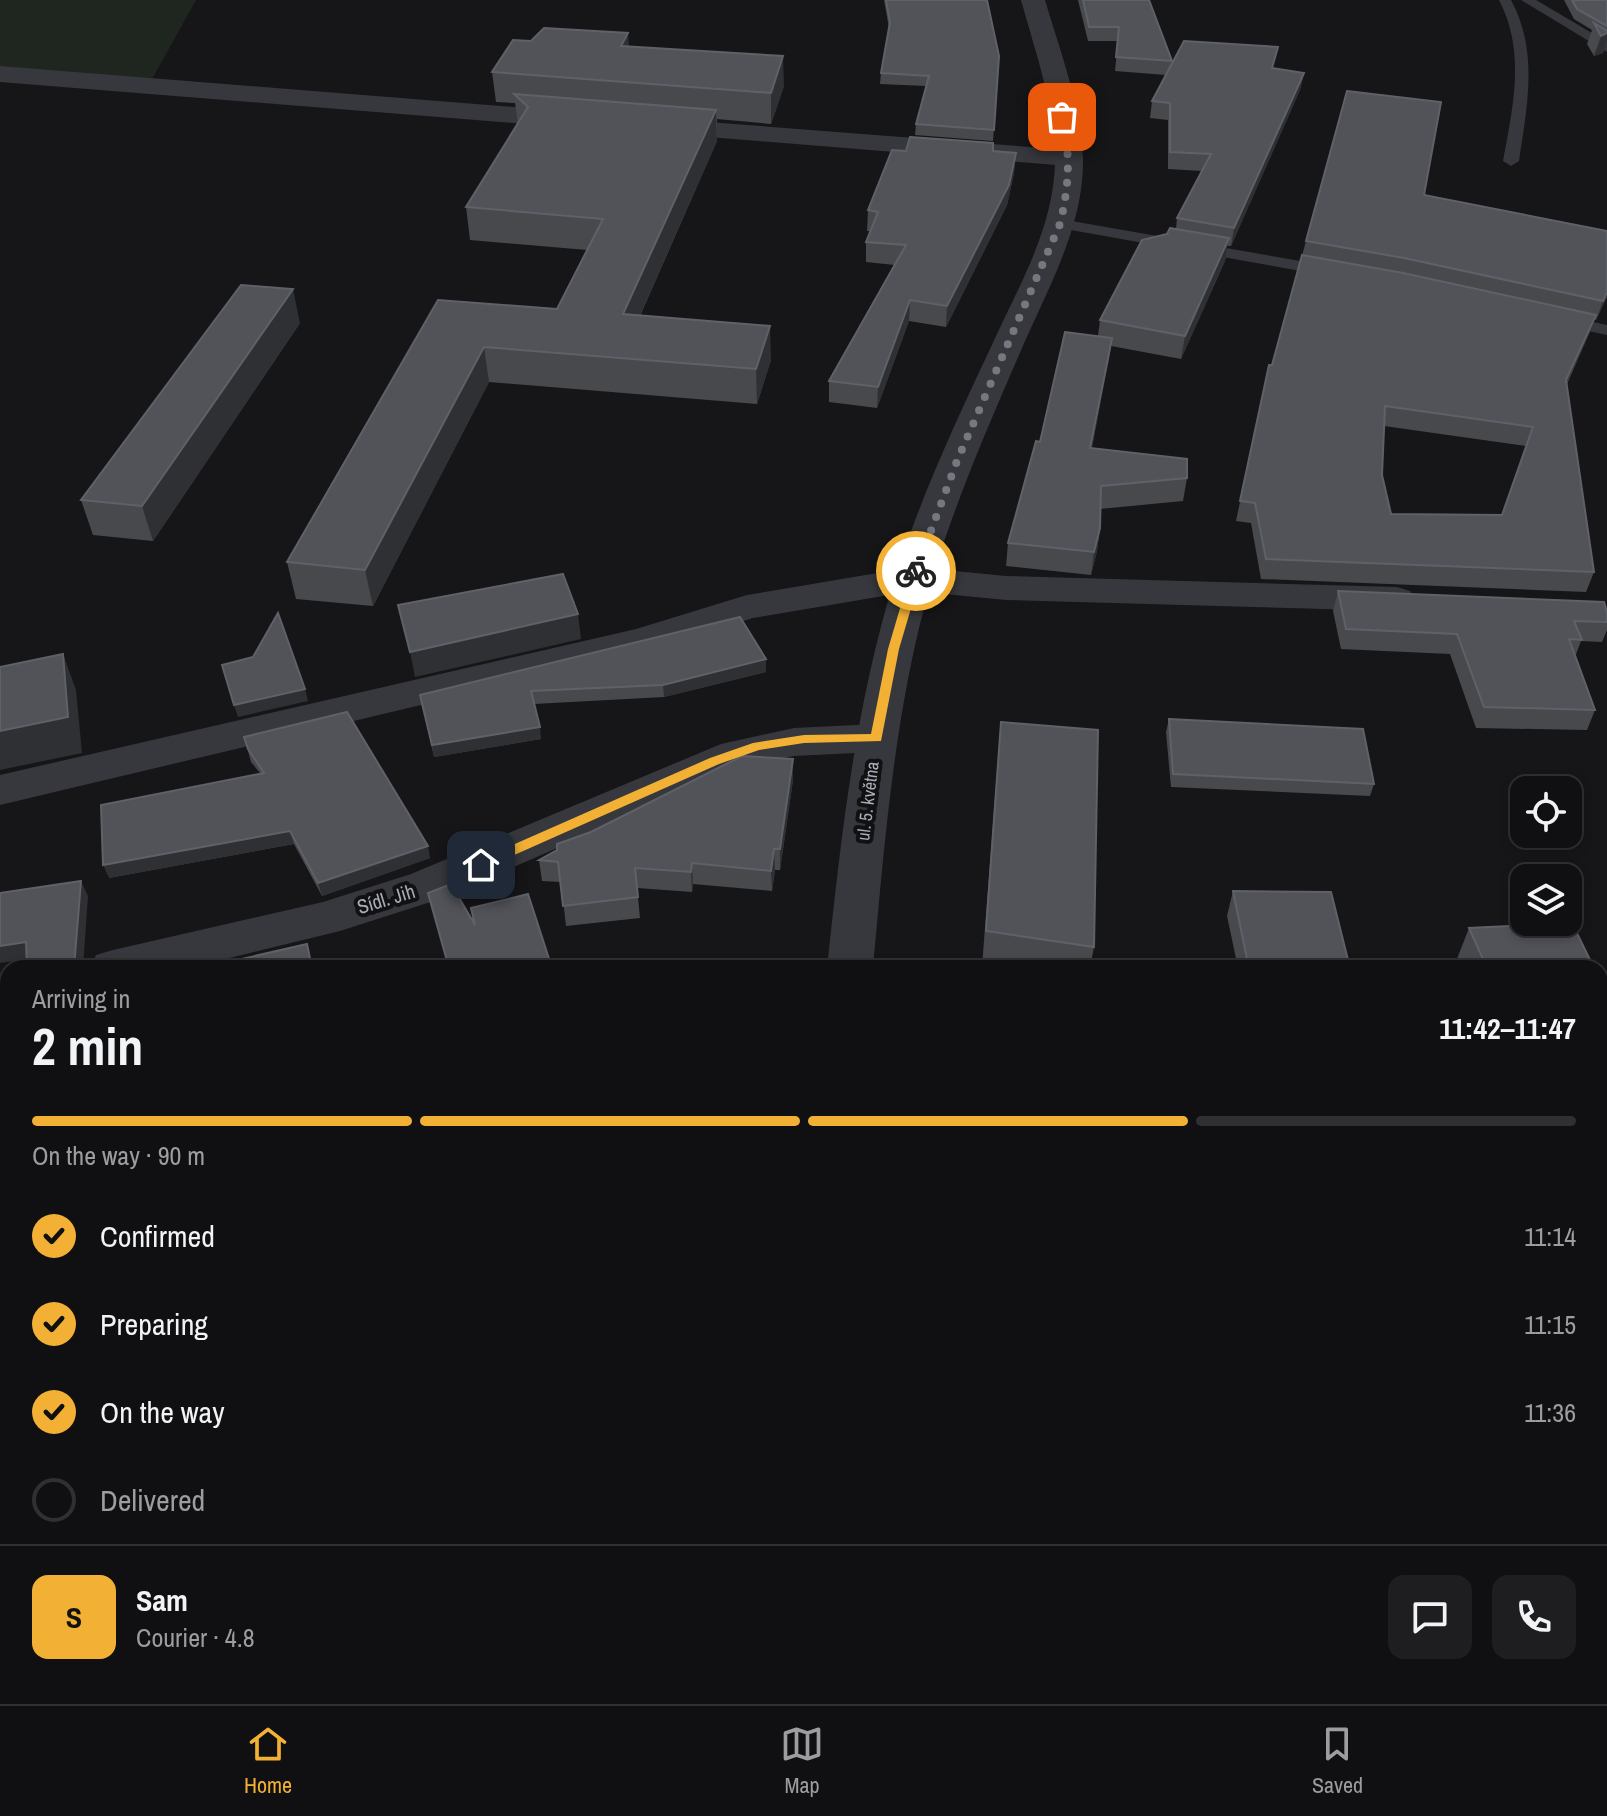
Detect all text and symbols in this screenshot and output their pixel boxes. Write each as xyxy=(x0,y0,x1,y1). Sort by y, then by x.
pin xyxy=(1028,83,1096,151)
icon: bag xyxy=(1040,95,1084,139)
courier xyxy=(876,531,956,611)
icon: bike xyxy=(894,549,938,593)
street label: ul. 5. května xyxy=(850,760,885,842)
map controls xyxy=(1510,776,1582,936)
button: locate xyxy=(1510,776,1582,848)
pin xyxy=(447,831,515,899)
icon: home xyxy=(459,843,503,887)
button: layers xyxy=(1510,864,1582,936)
street label: Sídl. Jih xyxy=(354,877,418,920)
text: Arriving in xyxy=(32,981,130,1016)
text: 11:42–11:47 xyxy=(1439,1008,1576,1048)
text: 2 min xyxy=(32,1011,143,1081)
text: On the way · 90 m xyxy=(32,1138,205,1173)
icon: check xyxy=(32,1214,76,1258)
text: Confirmed xyxy=(100,1216,215,1256)
text: 11:14 xyxy=(1524,1219,1576,1254)
icon: check xyxy=(32,1302,76,1346)
text: Preparing xyxy=(100,1304,208,1344)
text: 11:15 xyxy=(1524,1307,1576,1342)
icon: check xyxy=(32,1390,76,1434)
text: On the way xyxy=(100,1392,224,1432)
text: 11:36 xyxy=(1524,1395,1576,1430)
text: Delivered xyxy=(100,1480,205,1520)
button: chat xyxy=(1388,1575,1472,1659)
button: phone xyxy=(1492,1575,1576,1659)
text: Sam xyxy=(136,1580,188,1620)
text: S xyxy=(66,1597,82,1637)
text: Courier · 4.8 xyxy=(136,1620,255,1655)
tab: Home xyxy=(244,1722,292,1800)
tab: Map xyxy=(780,1722,824,1800)
tab: Saved xyxy=(1312,1722,1363,1800)

